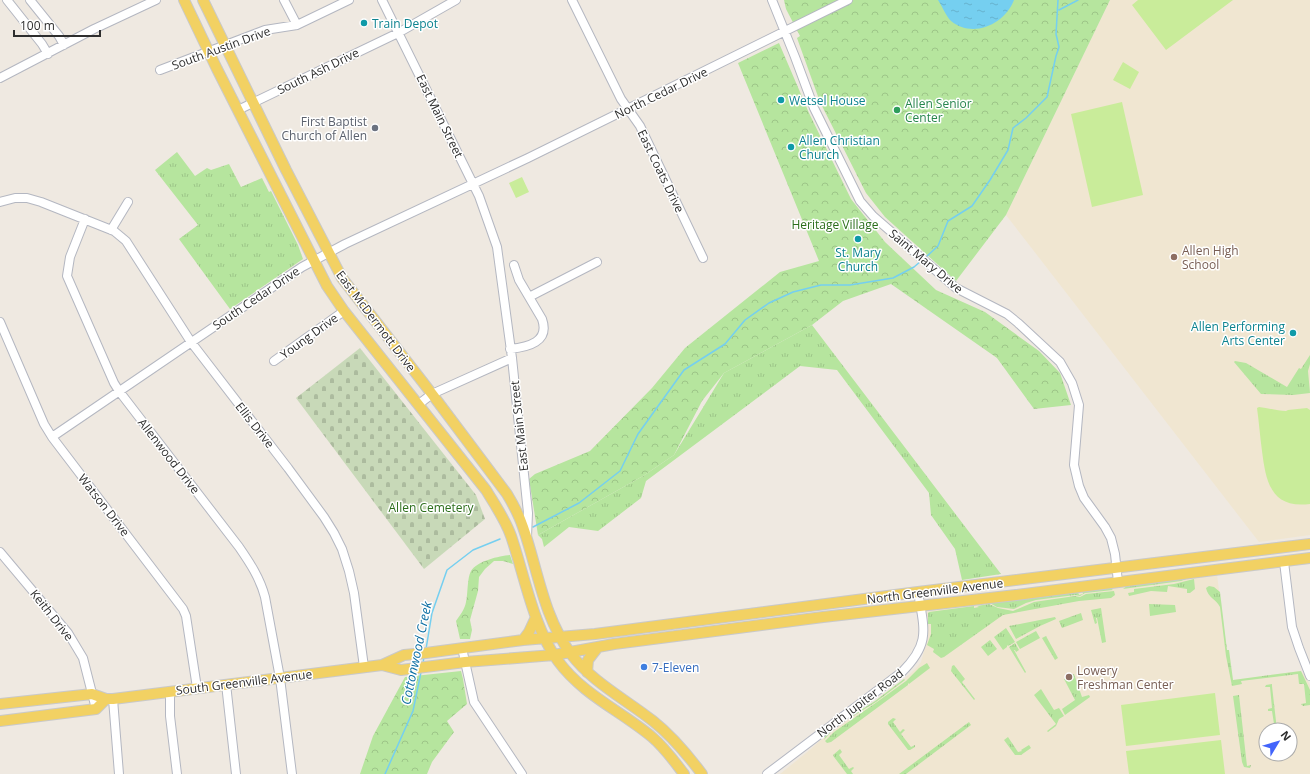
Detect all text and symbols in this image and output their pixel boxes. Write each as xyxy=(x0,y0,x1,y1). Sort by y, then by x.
scale bar xyxy=(14,12,100,38)
place label: Train Depot xyxy=(372,15,438,32)
text: 100 m xyxy=(20,17,55,34)
marker: Train Depot xyxy=(359,18,369,28)
street label: South Austin Drive xyxy=(169,22,273,74)
street label: South Ash Drive xyxy=(274,44,362,98)
street label: North Cedar Drive xyxy=(612,63,711,123)
street label: East Main Street xyxy=(412,71,468,161)
place label: Wetsel House xyxy=(789,92,866,109)
marker: Wetsel House xyxy=(776,95,786,105)
place label: Allen Senior Center xyxy=(905,95,972,126)
marker: Allen Senior Center xyxy=(892,105,902,115)
place label: First Baptist Church of Allen xyxy=(281,113,367,144)
marker: First Baptist Church of Allen xyxy=(370,123,380,133)
street label: East Coats Drive xyxy=(634,127,689,216)
place label: Allen Christian Church xyxy=(799,132,880,163)
marker: Allen Christian Church xyxy=(786,142,796,152)
park label: Heritage Village xyxy=(792,216,879,233)
street label: Saint Mary Drive xyxy=(885,225,967,297)
marker: St. Mary Church xyxy=(853,234,863,244)
place label: Allen High School xyxy=(1182,242,1239,273)
place label: St. Mary Church xyxy=(835,244,882,275)
marker: Allen High School xyxy=(1169,252,1179,262)
street label: South Cedar Drive xyxy=(209,262,303,333)
street label: East McDermott Drive xyxy=(332,267,420,375)
street label: Young Drive xyxy=(277,309,342,363)
place label: Allen Performing Arts Center xyxy=(1191,318,1285,349)
marker: Allen Performing Arts Center xyxy=(1288,328,1298,338)
street label: East Main Street xyxy=(506,380,532,472)
street label: Ellis Drive xyxy=(232,399,278,452)
street label: Allenwood Drive xyxy=(134,415,204,497)
street label: Watson Drive xyxy=(74,470,134,540)
park label: Allen Cemetery xyxy=(389,499,474,516)
street label: North Greenville Avenue xyxy=(866,574,1004,608)
street label: Keith Drive xyxy=(26,586,78,645)
water label: Cottonwood Creek xyxy=(396,599,436,706)
place label: 7-Eleven xyxy=(652,659,699,676)
marker: 7-Eleven xyxy=(639,662,649,672)
place label: Lowery Freshman Center xyxy=(1077,662,1174,693)
street label: South Greenville Avenue xyxy=(175,665,313,699)
street label: North Jupiter Road xyxy=(813,665,907,741)
marker: Lowery Freshman Center xyxy=(1064,672,1074,682)
north arrow xyxy=(1258,722,1298,762)
text: N xyxy=(1278,727,1295,744)

